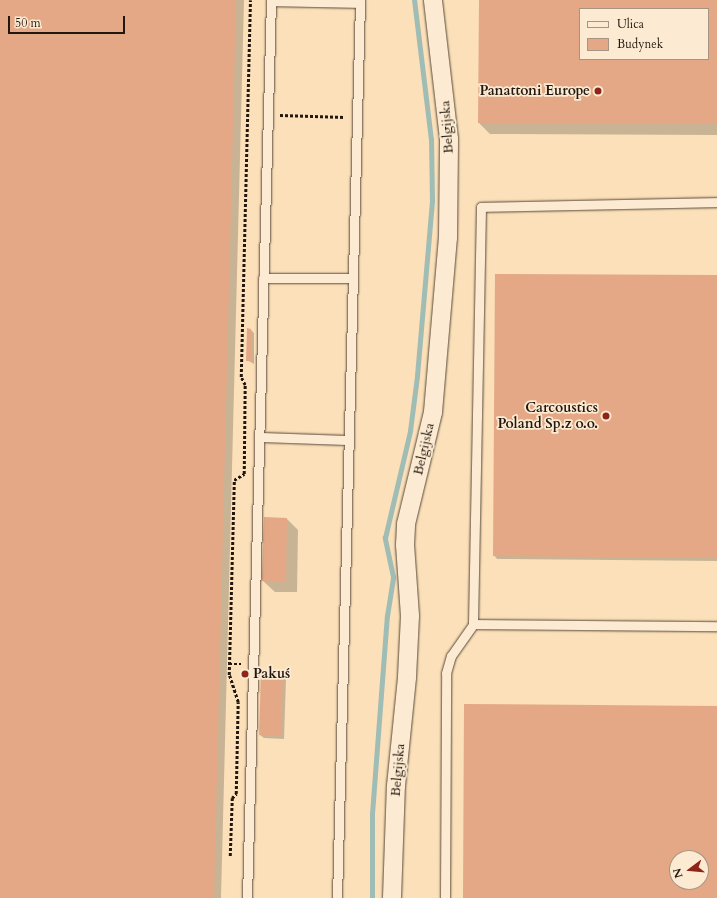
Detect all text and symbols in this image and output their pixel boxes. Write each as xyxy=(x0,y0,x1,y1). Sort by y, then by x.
scale bar xyxy=(10,8,127,34)
legend xyxy=(579,8,709,60)
text: 50 m xyxy=(15,15,41,31)
text: Ulica xyxy=(617,16,644,32)
text: Budynek xyxy=(617,36,663,52)
place label: Panattoni Europe xyxy=(479,83,590,99)
marker: Panattoni Europe xyxy=(593,86,603,96)
street label: Belgijska xyxy=(437,100,457,154)
place label: Carcoustics Poland Sp.z o.o. xyxy=(498,400,598,432)
marker: Carcoustics Poland Sp.z o.o. xyxy=(601,411,611,421)
street label: Belgijska xyxy=(410,421,438,477)
place label: Pakuś xyxy=(253,666,290,682)
marker: Pakuś xyxy=(240,669,250,679)
street label: Belgijska xyxy=(387,743,409,797)
north arrow xyxy=(669,850,709,890)
text: N xyxy=(669,867,686,880)

